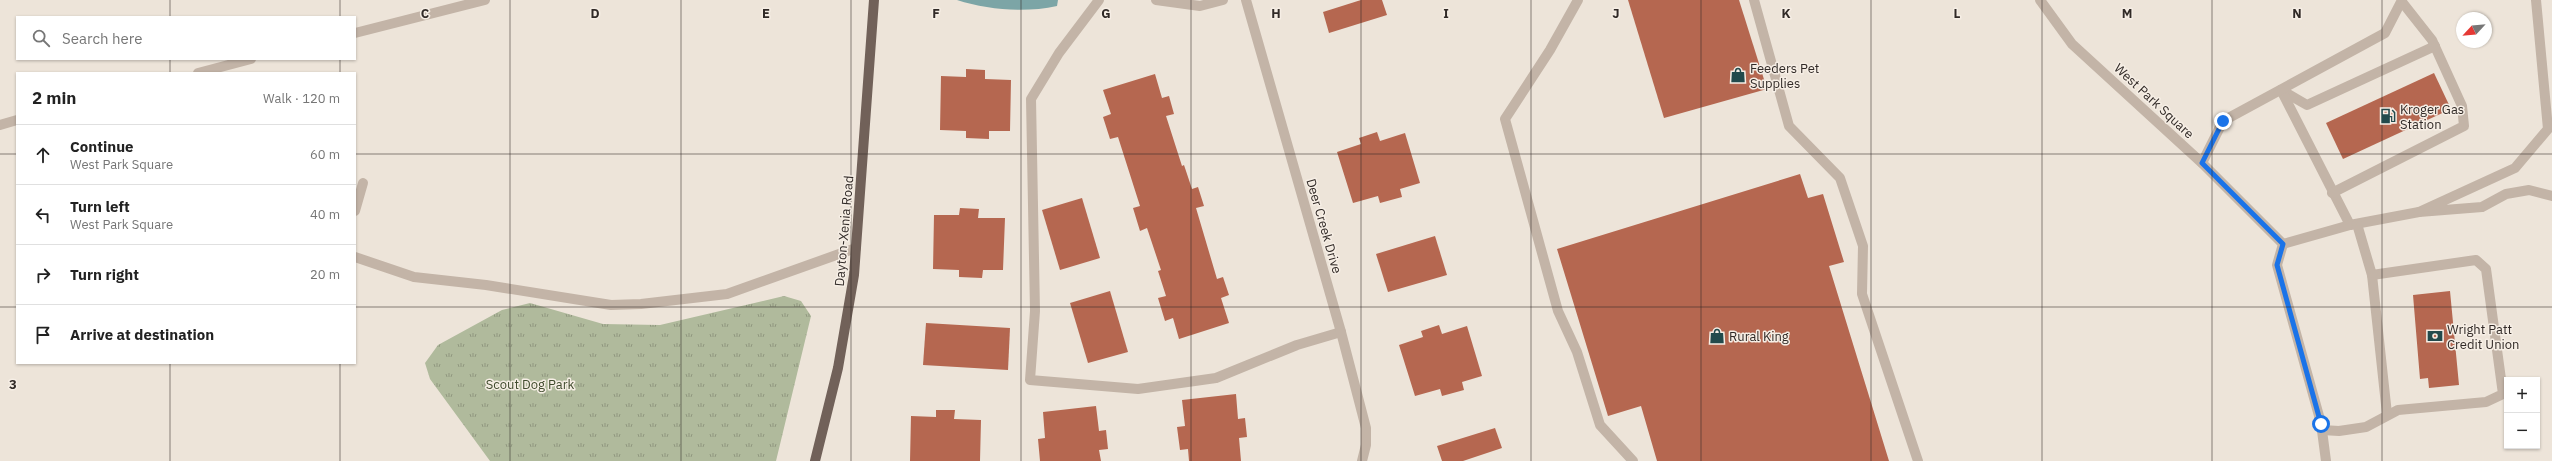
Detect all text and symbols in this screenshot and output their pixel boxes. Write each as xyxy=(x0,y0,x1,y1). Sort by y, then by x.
text: C xyxy=(421,5,430,22)
text: D xyxy=(590,5,600,22)
text: E xyxy=(762,5,770,22)
text: F xyxy=(932,5,940,22)
text: G xyxy=(1101,5,1111,22)
text: H xyxy=(1271,5,1281,22)
text: I xyxy=(1443,5,1449,22)
text: J xyxy=(1612,5,1620,22)
text: K xyxy=(1781,5,1791,22)
text: L xyxy=(1954,5,1961,22)
text: M xyxy=(2122,5,2132,22)
text: N xyxy=(2292,5,2302,22)
north arrow xyxy=(2456,12,2492,48)
search box xyxy=(16,16,356,60)
icon: search xyxy=(30,27,52,49)
text: Search here xyxy=(62,29,142,48)
place label: Feeders Pet Supplies xyxy=(1750,60,1819,92)
street label: West Park Square xyxy=(2111,60,2197,142)
shop icon: Feeders Pet Supplies xyxy=(1729,66,1747,84)
text: 2 min xyxy=(32,87,76,109)
text: Walk · 120 m xyxy=(263,90,340,107)
place label: Kroger Gas Station xyxy=(2400,101,2464,133)
fuel station icon: Kroger Gas Station xyxy=(2379,107,2397,125)
route end xyxy=(2214,112,2232,130)
text: Continue xyxy=(70,137,134,156)
icon: ahead xyxy=(32,144,54,166)
text: 60 m xyxy=(310,146,340,163)
text: West Park Square xyxy=(70,156,173,173)
street label: Dayton-Xenia Road xyxy=(831,175,857,287)
street label: Deer Creek Drive xyxy=(1302,177,1346,275)
text: Turn left xyxy=(70,197,130,216)
icon: left xyxy=(32,204,54,226)
text: 40 m xyxy=(310,206,340,223)
text: West Park Square xyxy=(70,216,173,233)
icon: right xyxy=(32,264,54,286)
text: Turn right xyxy=(70,265,139,284)
text: 20 m xyxy=(310,266,340,283)
place label: Wright Patt Credit Union xyxy=(2447,321,2519,353)
icon: arrive xyxy=(32,324,54,346)
text: Arrive at destination xyxy=(70,325,214,344)
shop icon: Rural King xyxy=(1708,327,1726,345)
bank icon: Wright Patt Credit Union xyxy=(2426,327,2444,345)
place label: Rural King xyxy=(1729,328,1789,345)
text: 3 xyxy=(9,376,17,393)
park label: Scout Dog Park xyxy=(486,376,574,393)
map controls xyxy=(2504,377,2540,449)
button: + xyxy=(2504,377,2540,413)
button: − xyxy=(2504,413,2540,449)
route start xyxy=(2312,415,2330,433)

